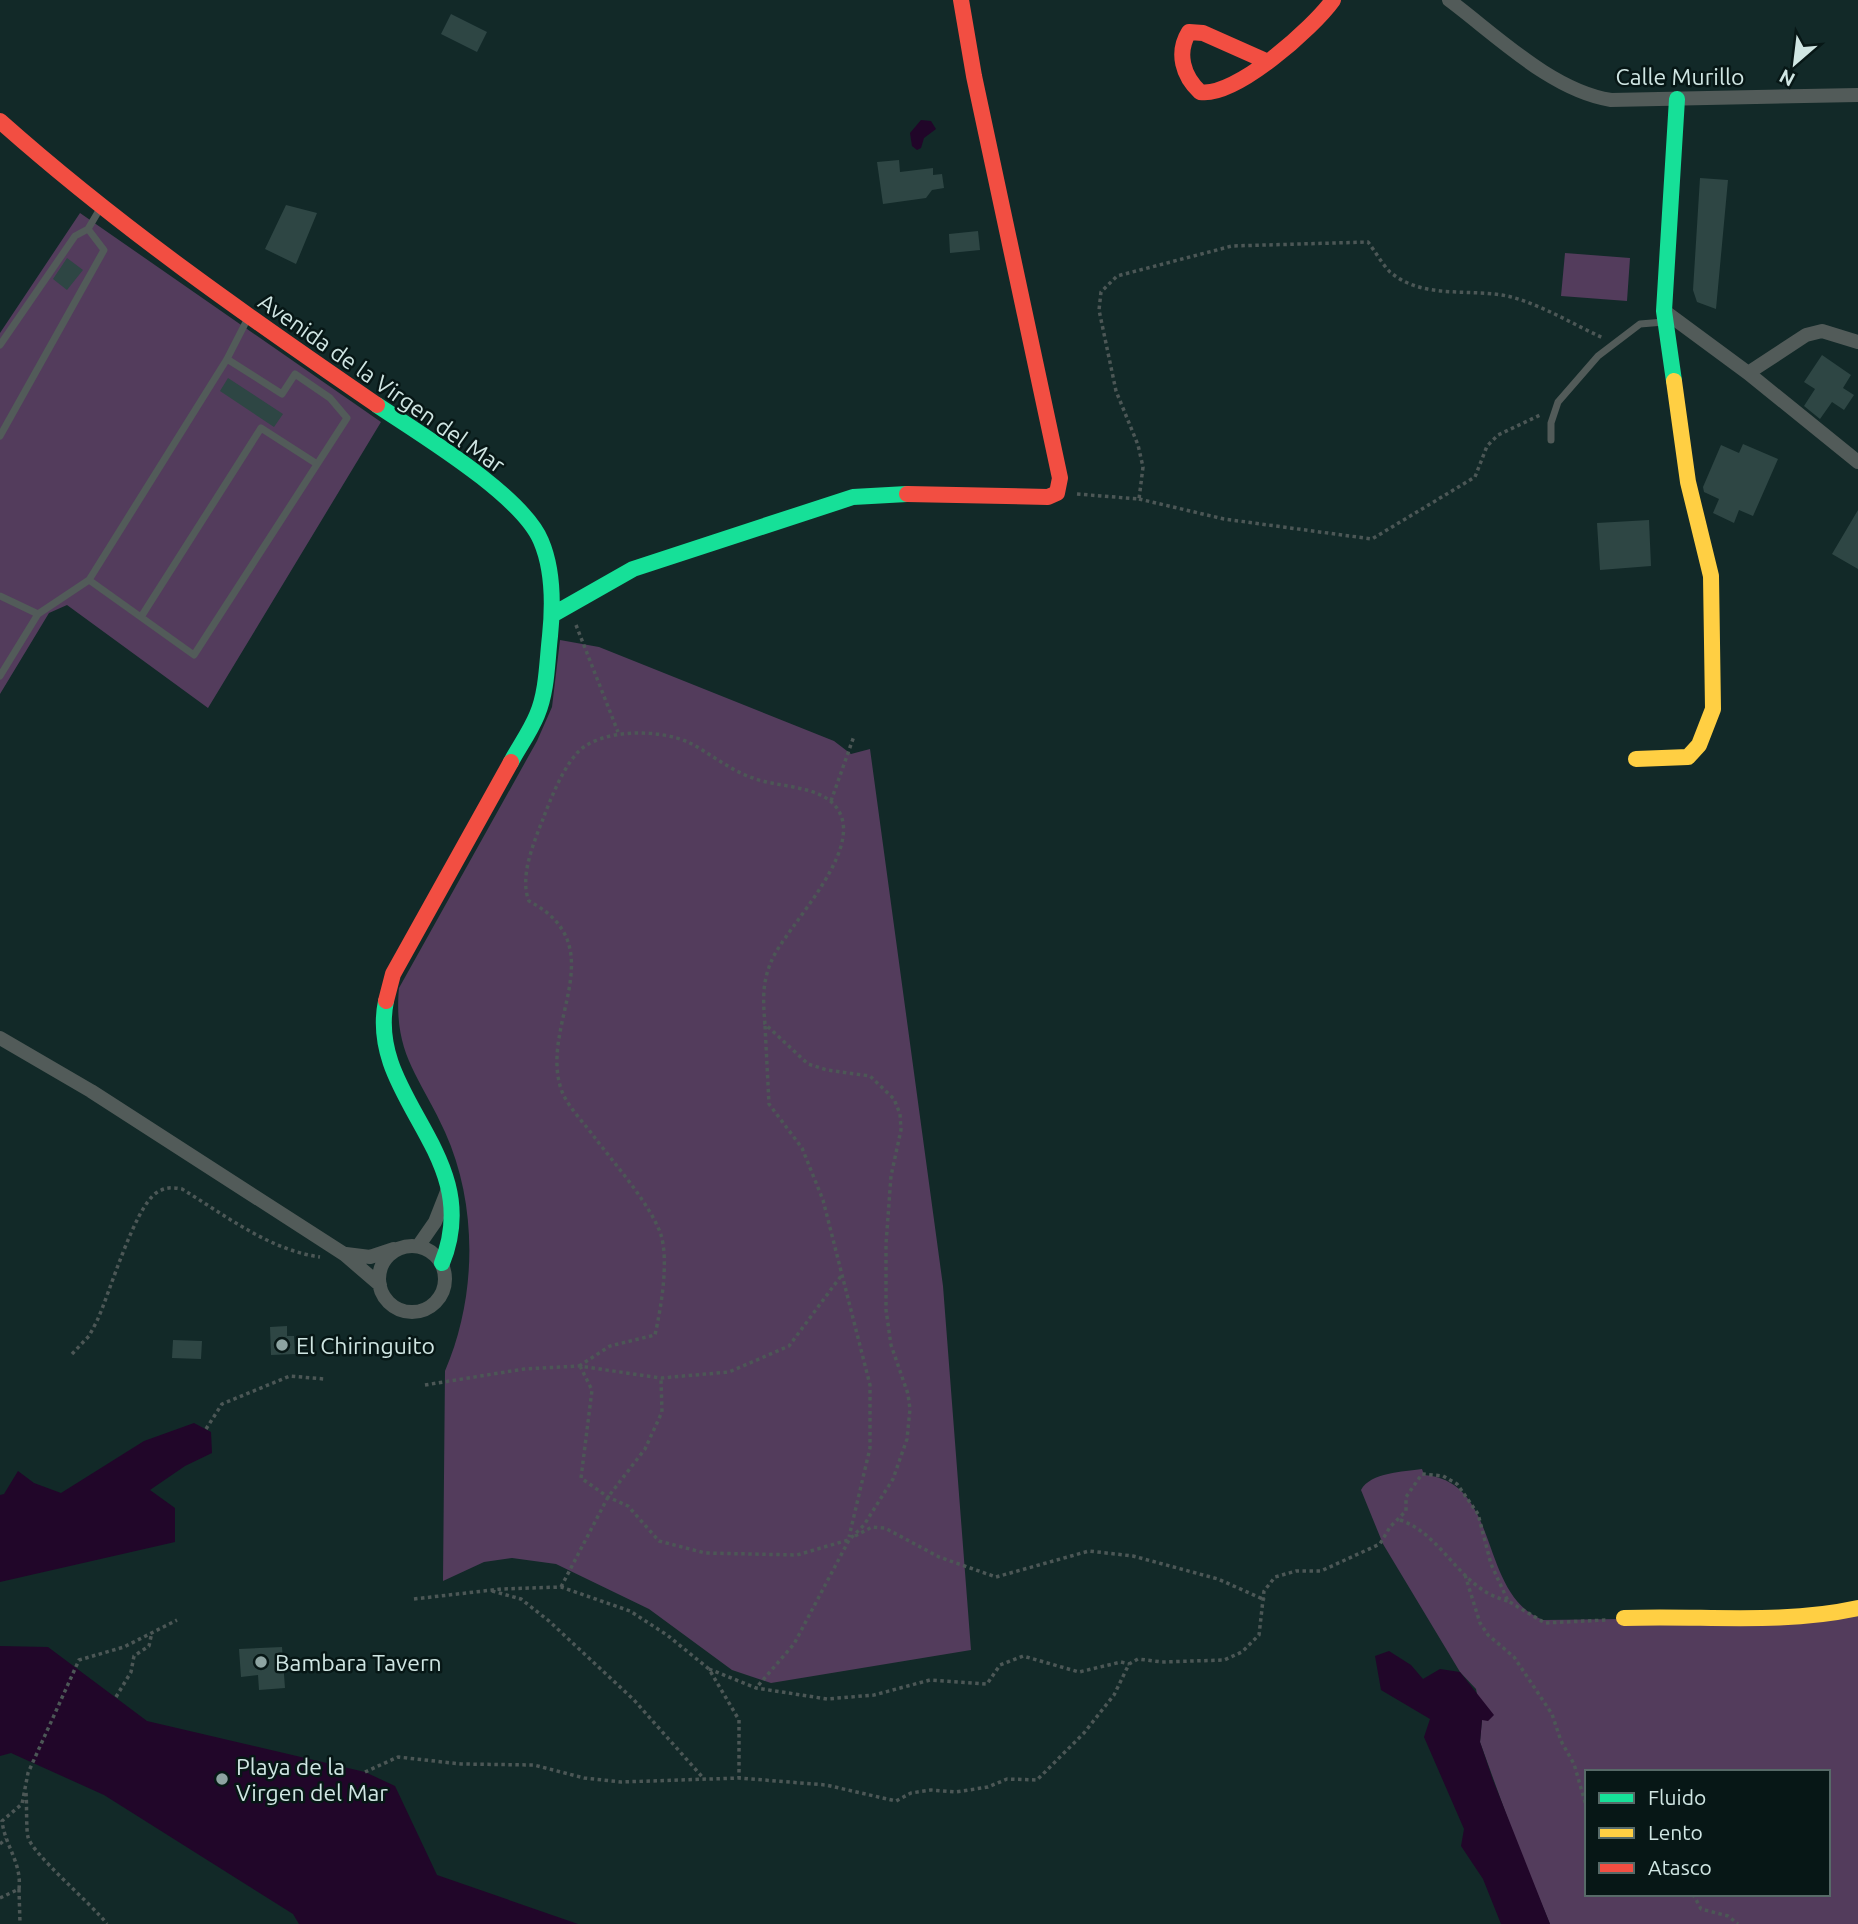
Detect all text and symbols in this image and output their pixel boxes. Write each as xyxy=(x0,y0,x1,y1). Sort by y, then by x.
north arrow xyxy=(1760,28,1830,98)
street label: Calle Murillo xyxy=(1616,64,1744,89)
text: N xyxy=(1776,65,1798,91)
street label: Avenida de la Virgen del Mar xyxy=(254,288,510,478)
place label: El Chiringuito xyxy=(296,1333,435,1358)
marker: El Chiringuito xyxy=(274,1337,290,1353)
place label: Bambara Tavern xyxy=(275,1650,442,1675)
marker: Bambara Tavern xyxy=(253,1654,269,1670)
place label: Playa de la Virgen del Mar xyxy=(236,1754,388,1805)
legend xyxy=(1585,1770,1830,1896)
marker: Playa de la Virgen del Mar xyxy=(214,1771,230,1787)
text: Fluido xyxy=(1648,1785,1706,1809)
text: Lento xyxy=(1648,1820,1703,1844)
text: Atasco xyxy=(1648,1855,1712,1879)

